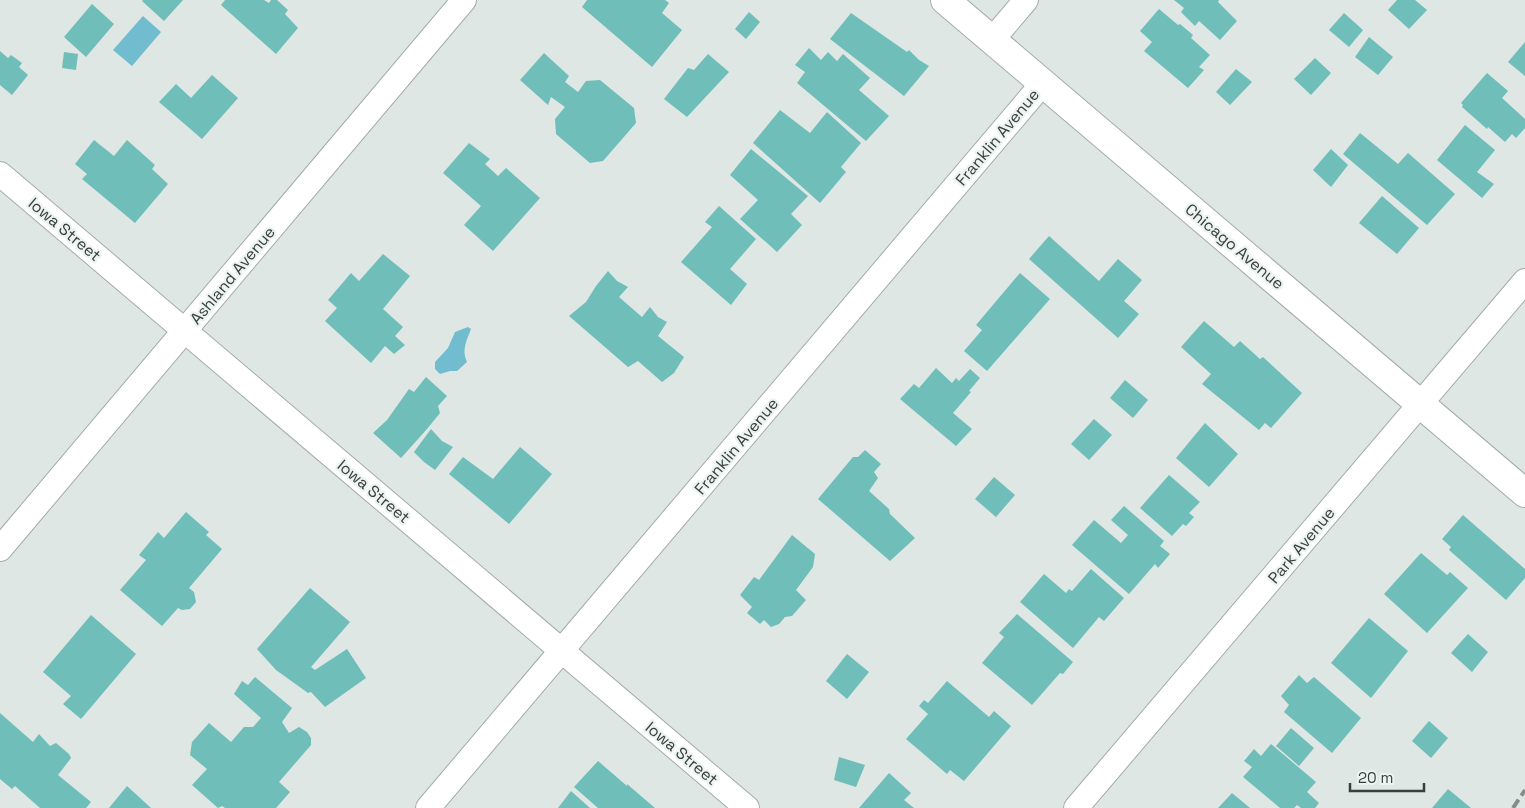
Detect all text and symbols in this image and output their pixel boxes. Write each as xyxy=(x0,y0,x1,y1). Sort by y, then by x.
street label: Franklin Avenue xyxy=(951,85,1044,190)
street label: Iowa Street xyxy=(24,193,105,266)
street label: Chicago Avenue xyxy=(1181,199,1289,294)
street label: Ashland Avenue xyxy=(185,222,280,329)
street label: Franklin Avenue xyxy=(690,394,783,499)
street label: Iowa Street xyxy=(333,455,414,528)
street label: Park Avenue xyxy=(1263,503,1340,588)
street label: Iowa Street xyxy=(641,717,722,790)
scale bar xyxy=(1350,760,1424,792)
text: 20 m xyxy=(1358,768,1393,787)

